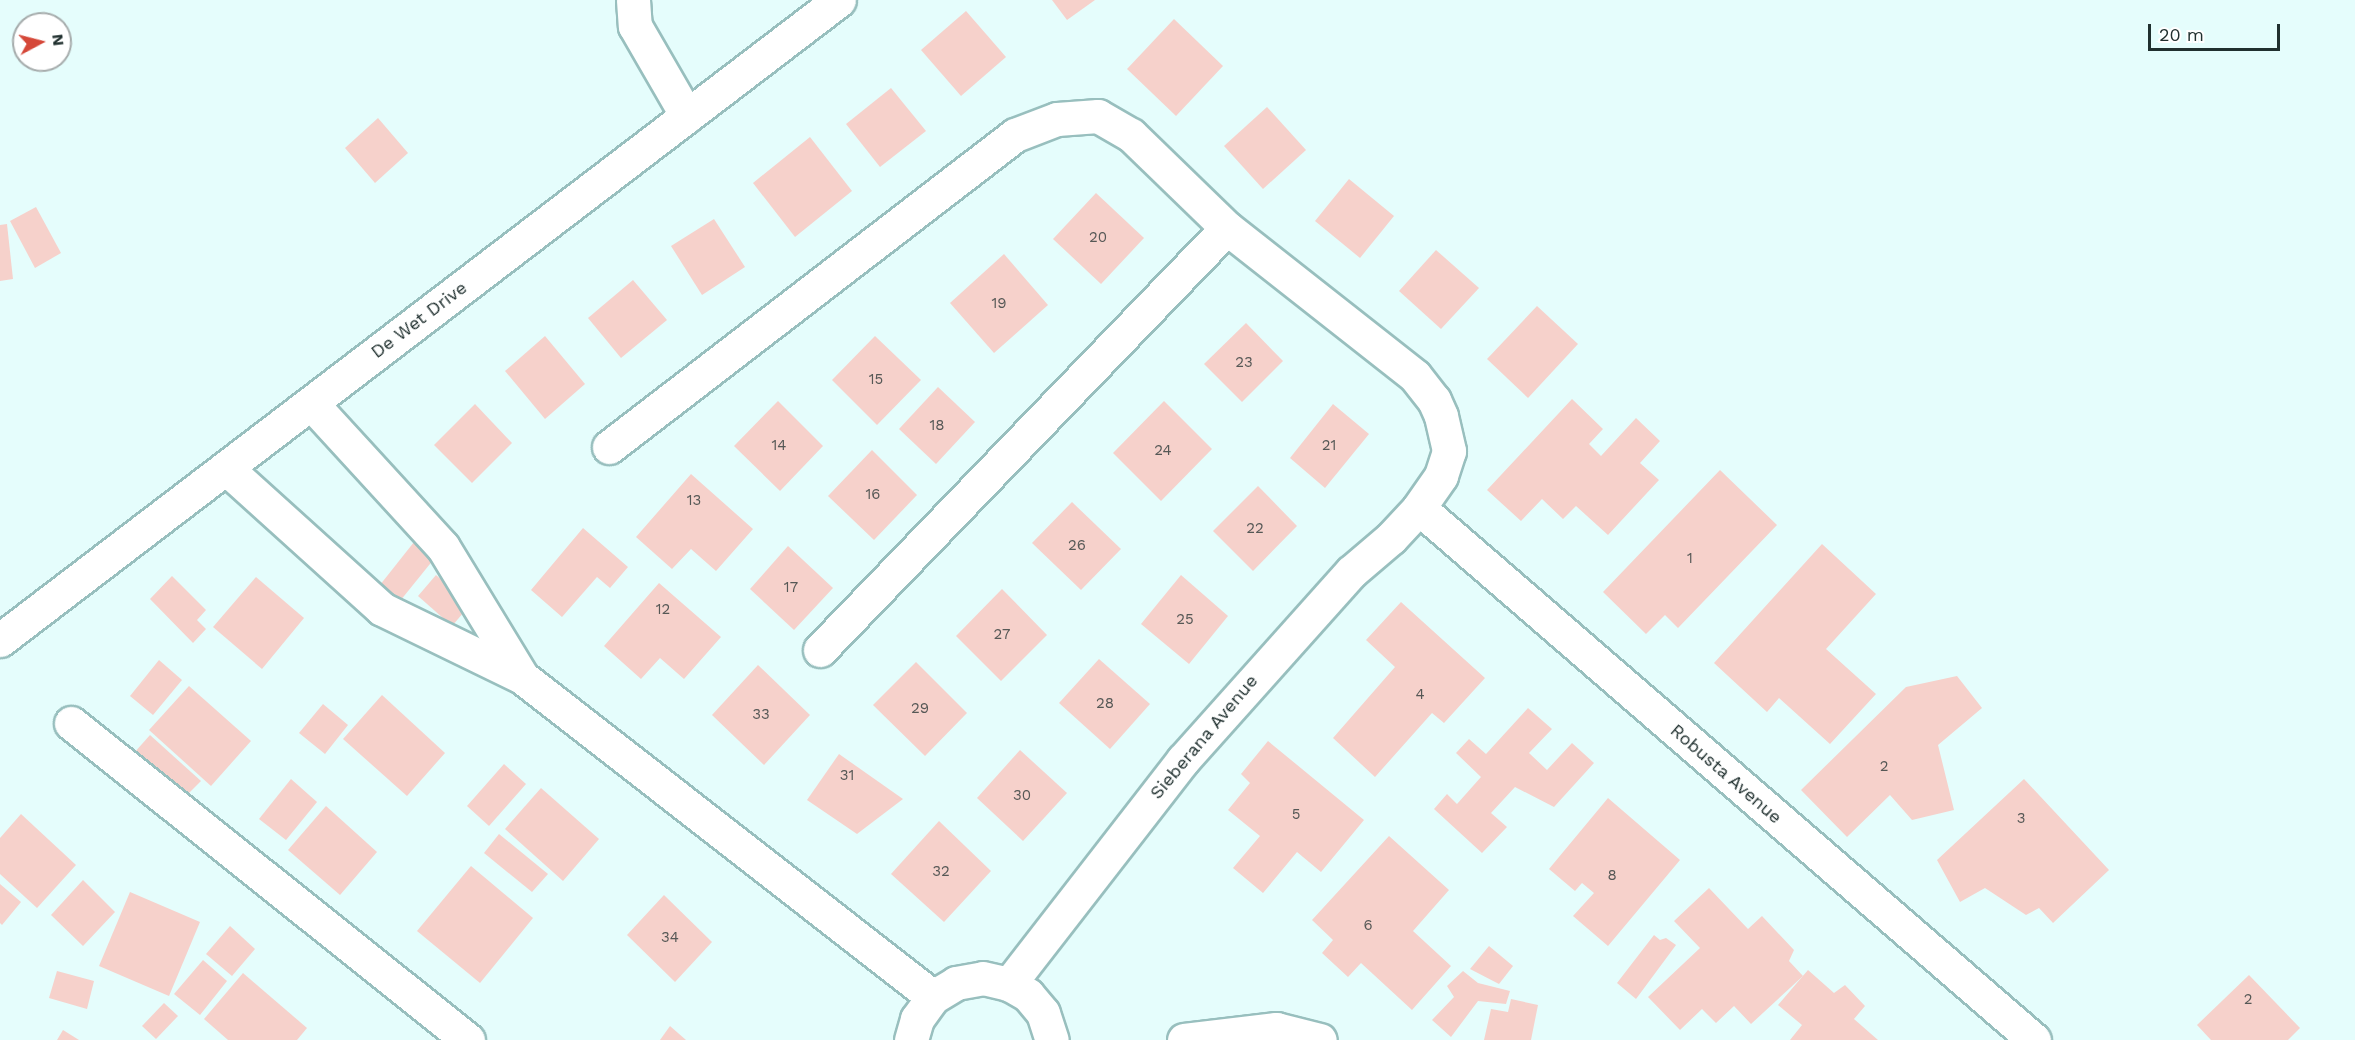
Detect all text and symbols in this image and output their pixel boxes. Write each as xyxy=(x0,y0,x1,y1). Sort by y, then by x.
north arrow xyxy=(12,12,72,72)
scale bar xyxy=(2151,12,2283,50)
text: 20 m xyxy=(2159,24,2204,45)
text: N xyxy=(48,33,69,47)
house number: 20 xyxy=(1089,229,1107,247)
street label: De Wet Drive xyxy=(367,277,471,363)
house number: 19 xyxy=(991,295,1007,313)
house number: 23 xyxy=(1235,354,1253,372)
house number: 15 xyxy=(869,371,883,389)
house number: 18 xyxy=(929,417,945,435)
house number: 14 xyxy=(771,437,787,455)
house number: 21 xyxy=(1322,437,1336,455)
house number: 24 xyxy=(1154,442,1172,460)
house number: 16 xyxy=(866,486,880,504)
house number: 13 xyxy=(687,492,701,510)
house number: 22 xyxy=(1246,520,1264,538)
house number: 26 xyxy=(1068,537,1086,555)
house number: 1 xyxy=(1687,550,1693,568)
house number: 17 xyxy=(784,579,798,597)
house number: 12 xyxy=(656,601,670,619)
house number: 25 xyxy=(1176,611,1194,629)
house number: 27 xyxy=(994,626,1010,644)
street label: Sieberana Avenue xyxy=(1145,670,1263,804)
house number: 4 xyxy=(1415,686,1425,704)
house number: 28 xyxy=(1096,695,1114,713)
house number: 29 xyxy=(911,700,929,718)
house number: 33 xyxy=(752,706,770,724)
street label: Robusta Avenue xyxy=(1665,719,1787,829)
house number: 2 xyxy=(1880,758,1888,776)
house number: 31 xyxy=(840,767,854,785)
house number: 30 xyxy=(1013,787,1031,805)
house number: 5 xyxy=(1292,806,1300,824)
house number: 3 xyxy=(2017,810,2025,828)
house number: 32 xyxy=(932,863,950,881)
house number: 8 xyxy=(1607,867,1617,885)
house number: 6 xyxy=(1363,917,1373,935)
house number: 34 xyxy=(661,929,679,947)
house number: 2 xyxy=(2244,991,2252,1009)

